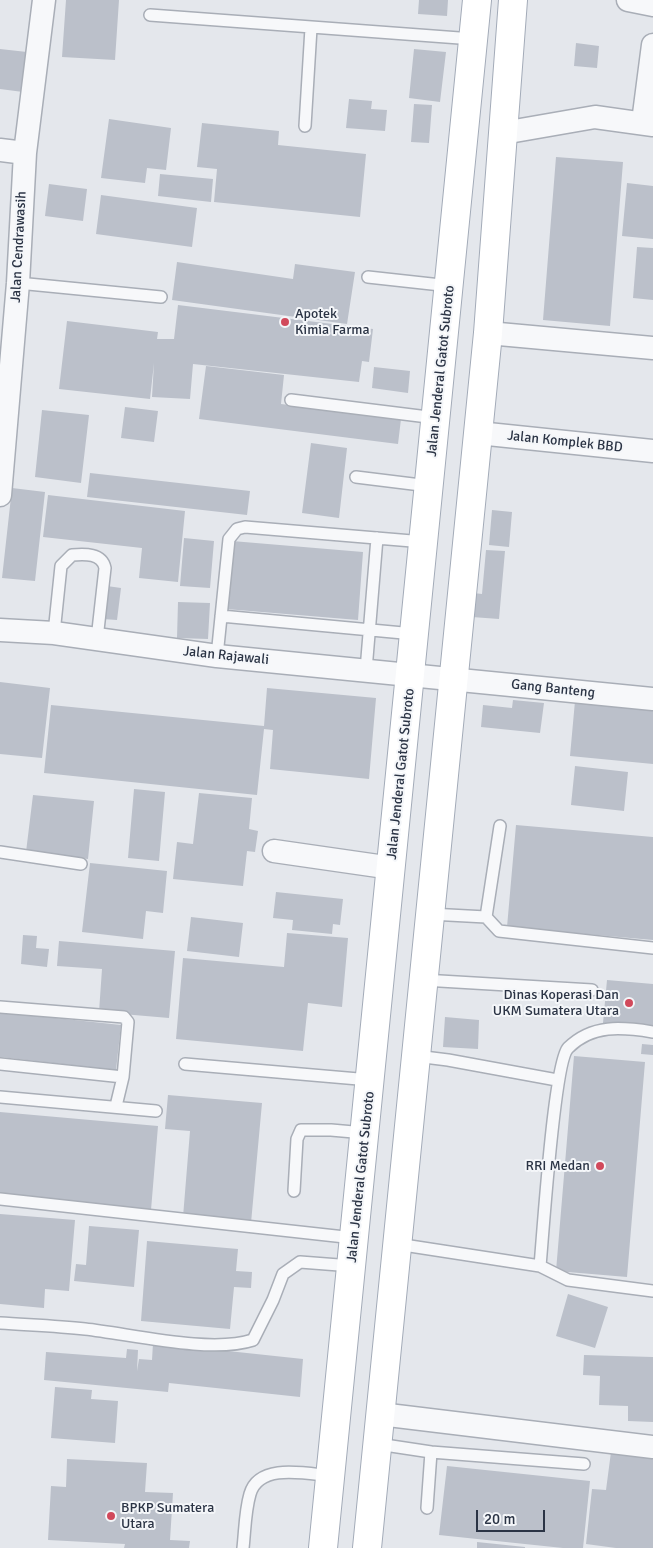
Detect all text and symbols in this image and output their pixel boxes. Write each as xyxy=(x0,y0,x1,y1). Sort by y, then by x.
street label: Jalan Cendrawasih xyxy=(8,191,30,303)
street label: Jalan Jenderal Gatot Subroto xyxy=(424,284,458,458)
place label: Apotek Kimia Farma xyxy=(295,306,370,338)
marker: Apotek Kimia Farma xyxy=(279,316,291,328)
street label: Jalan Komplek BBD xyxy=(506,428,624,456)
street label: Jalan Rajawali xyxy=(182,643,270,669)
street label: Gang Banteng xyxy=(510,676,596,702)
street label: Jalan Jenderal Gatot Subroto xyxy=(384,687,418,861)
place label: Dinas Koperasi Dan UKM Sumatera Utara xyxy=(493,987,619,1020)
marker: Dinas Koperasi Dan UKM Sumatera Utara xyxy=(623,997,635,1009)
street label: Jalan Jenderal Gatot Subroto xyxy=(344,1090,378,1264)
place label: RRI Medan xyxy=(526,1158,590,1174)
marker: RRI Medan xyxy=(594,1160,606,1172)
place label: BPKP Sumatera Utara xyxy=(121,1500,214,1532)
scale bar xyxy=(478,1500,547,1532)
marker: BPKP Sumatera Utara xyxy=(105,1510,117,1522)
text: 20 m xyxy=(484,1510,515,1528)

